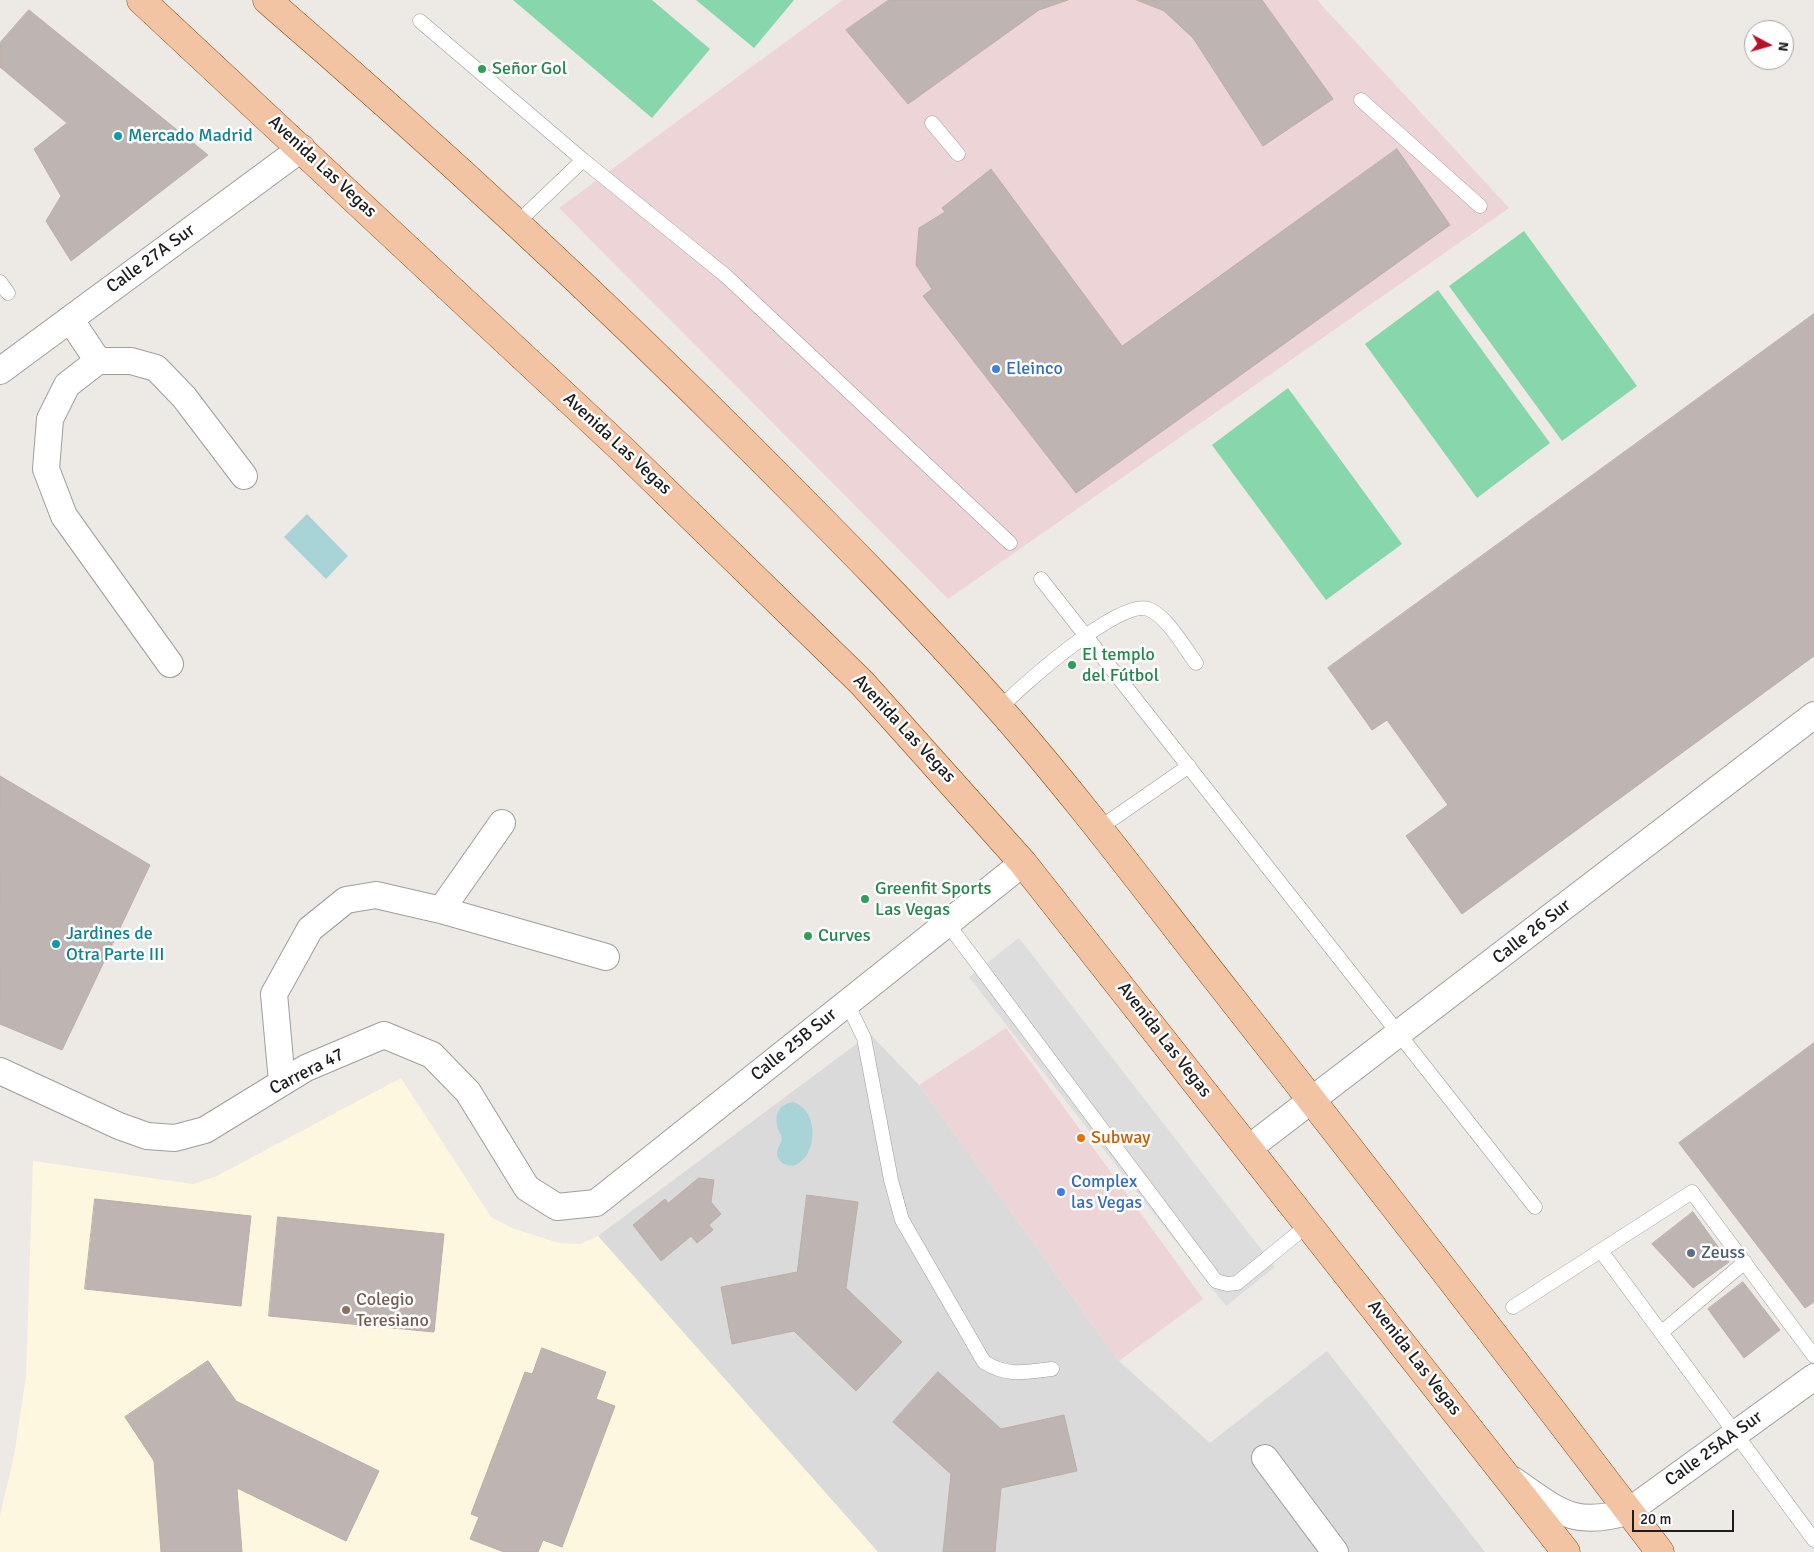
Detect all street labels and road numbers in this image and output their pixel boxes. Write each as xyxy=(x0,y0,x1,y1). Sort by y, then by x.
street label: Avenida Las Vegas xyxy=(263,111,381,223)
street label: Calle 27A Sur xyxy=(103,220,199,298)
street label: Avenida Las Vegas xyxy=(558,388,676,500)
street label: Avenida Las Vegas xyxy=(848,670,960,788)
street label: Calle 26 Sur xyxy=(1489,895,1575,969)
street label: Avenida Las Vegas xyxy=(1112,978,1216,1102)
street label: Calle 25B Sur xyxy=(747,1004,841,1086)
street label: Carrera 47 xyxy=(266,1044,348,1100)
street label: Avenida Las Vegas xyxy=(1362,1296,1466,1420)
street label: Calle 25AA Sur xyxy=(1661,1406,1767,1492)

